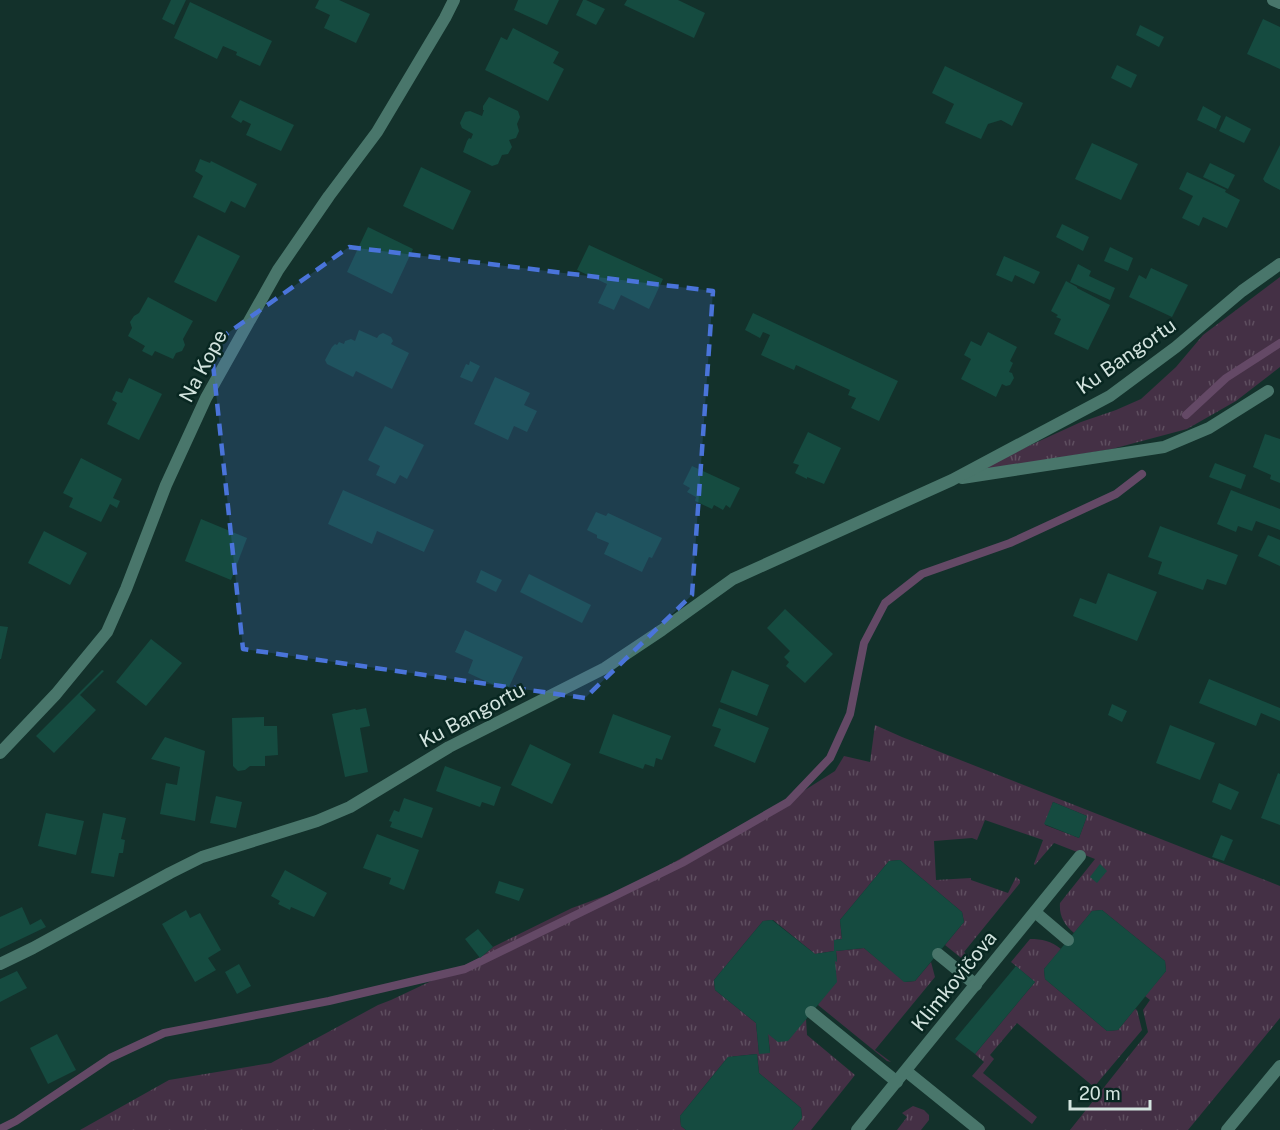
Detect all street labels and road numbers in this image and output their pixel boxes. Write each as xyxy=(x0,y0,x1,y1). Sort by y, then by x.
street label: Ku Bangortu xyxy=(1072,313,1180,399)
street label: Na Kope xyxy=(174,326,232,406)
street label: Ku Bangortu xyxy=(415,677,529,753)
street label: Klimkovičova xyxy=(906,926,1002,1036)

